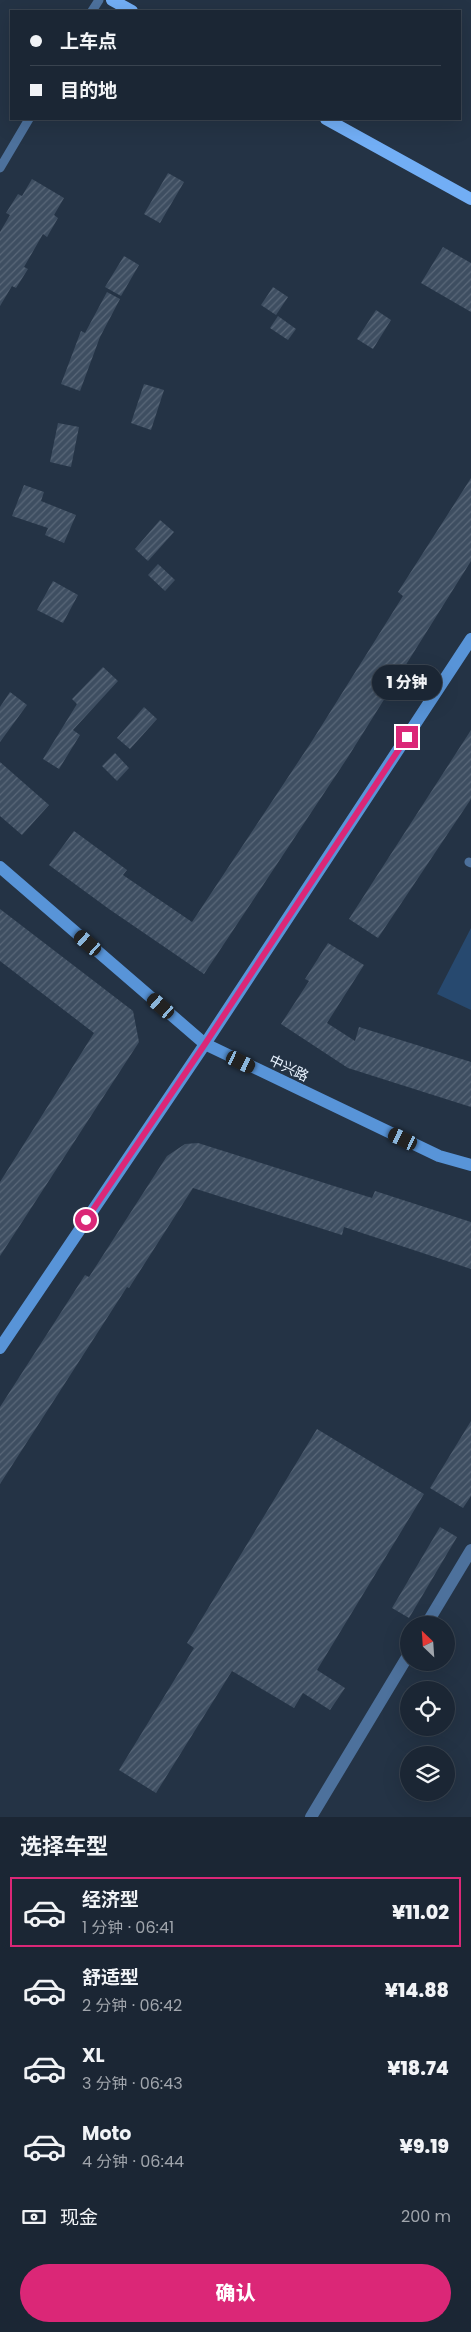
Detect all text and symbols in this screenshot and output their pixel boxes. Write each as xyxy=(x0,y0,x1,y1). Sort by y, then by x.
text: 上车点 xyxy=(60,28,117,55)
text: 目的地 xyxy=(60,77,117,104)
callout: 1 分钟 xyxy=(372,664,442,700)
text: 1 分钟 xyxy=(386,671,428,694)
route end xyxy=(396,726,418,748)
car xyxy=(71,927,104,959)
car xyxy=(144,990,177,1022)
car xyxy=(224,1049,257,1075)
street label: 中兴路 xyxy=(266,1050,312,1086)
car xyxy=(386,1126,419,1152)
route start xyxy=(75,1209,97,1231)
north arrow xyxy=(400,1616,455,1671)
map controls xyxy=(400,1616,455,1801)
button: locate xyxy=(400,1681,455,1736)
button: layers xyxy=(400,1746,455,1801)
text: 选择车型 xyxy=(20,1831,108,1862)
text: 经济型 xyxy=(82,1886,139,1913)
icon: car xyxy=(22,1890,67,1935)
text: ¥11.02 xyxy=(392,1899,449,1926)
text: 1 分钟 · 06:41 xyxy=(82,1916,174,1939)
text: 舒适型 xyxy=(82,1964,139,1991)
icon: car xyxy=(22,1968,67,2013)
text: ¥14.88 xyxy=(385,1977,449,2004)
text: 2 分钟 · 06:42 xyxy=(82,1994,182,2017)
text: XL xyxy=(82,2042,105,2069)
icon: car xyxy=(22,2046,67,2091)
text: ¥18.74 xyxy=(387,2055,449,2082)
text: 3 分钟 · 06:43 xyxy=(82,2072,183,2095)
text: Moto xyxy=(82,2120,131,2147)
icon: car xyxy=(22,2124,67,2169)
text: ¥9.19 xyxy=(400,2133,449,2160)
text: 4 分钟 · 06:44 xyxy=(82,2150,184,2173)
icon: cash xyxy=(20,2203,48,2231)
text: 现金 xyxy=(60,2204,98,2231)
text: 200 m xyxy=(401,2205,451,2228)
button: 确认 xyxy=(20,2264,451,2322)

